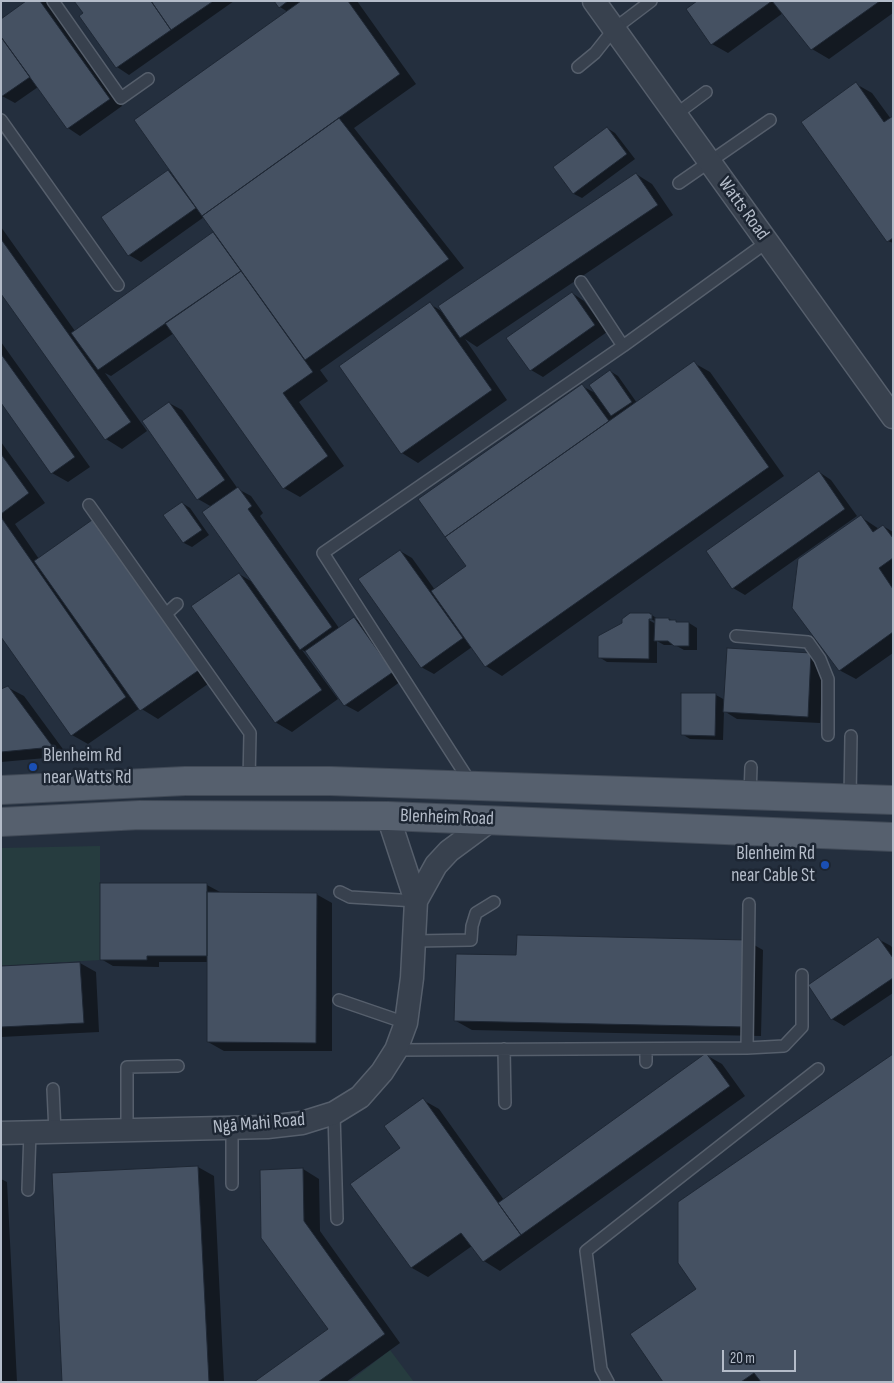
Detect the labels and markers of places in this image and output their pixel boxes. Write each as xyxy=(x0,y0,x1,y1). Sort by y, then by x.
place label: Blenheim Rd near Watts Rd xyxy=(43,745,131,789)
marker: Blenheim Rd near Watts Rd xyxy=(27,761,39,773)
place label: Blenheim Rd near Cable St xyxy=(731,843,815,887)
marker: Blenheim Rd near Cable St xyxy=(819,859,831,871)

